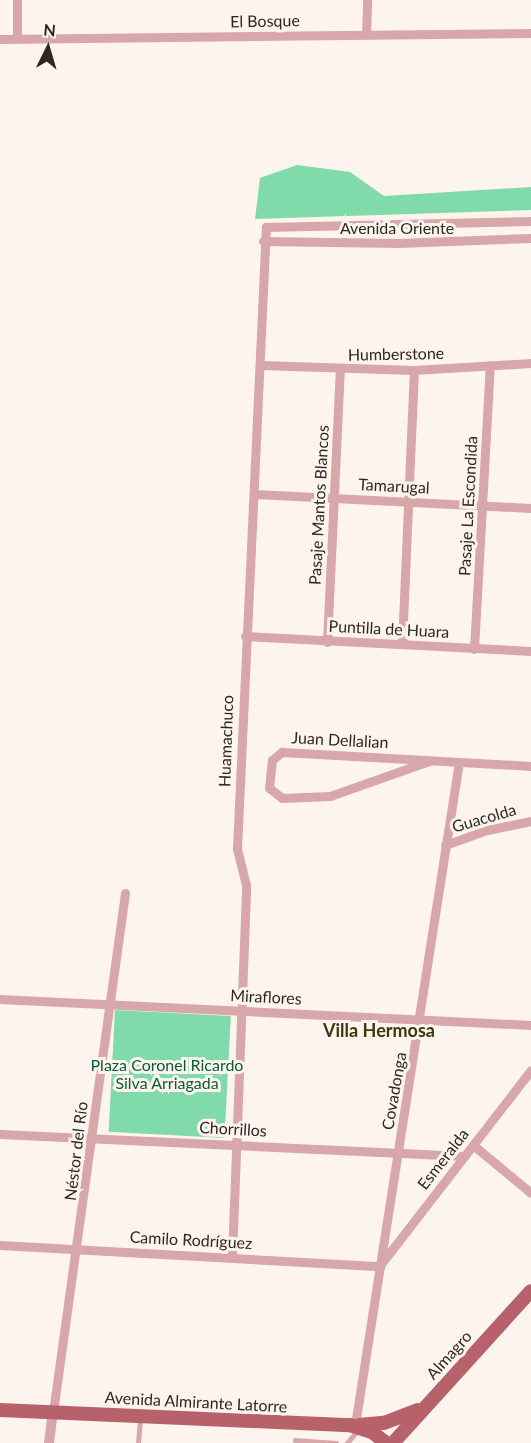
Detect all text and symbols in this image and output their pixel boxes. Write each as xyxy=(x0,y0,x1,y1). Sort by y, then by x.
street label: El Bosque xyxy=(230,11,300,31)
north arrow xyxy=(18,18,78,78)
text: N xyxy=(43,20,57,40)
street label: Avenida Oriente xyxy=(340,218,454,238)
street label: Humberstone xyxy=(348,344,444,364)
street label: Pasaje Mantos Blancos xyxy=(305,425,333,585)
street label: Pasaje La Escondida xyxy=(455,436,481,576)
street label: Tamarugal xyxy=(358,475,430,497)
street label: Puntilla de Huara xyxy=(328,616,450,642)
street label: Huamachuco xyxy=(215,695,237,787)
street label: Juan Dellalian xyxy=(291,728,389,752)
street label: Guacolda xyxy=(450,800,518,836)
street label: Miraflores xyxy=(230,986,302,1008)
district label: Villa Hermosa xyxy=(323,1019,435,1041)
street label: Covadonga xyxy=(378,1051,410,1131)
park label: Plaza Coronel Ricardo Silva Arriagada xyxy=(91,1055,243,1093)
street label: Néstor del Río xyxy=(60,1100,92,1202)
street label: Chorrillos xyxy=(199,1118,267,1140)
street label: Esmeralda xyxy=(413,1125,473,1193)
street label: Camilo Rodríguez xyxy=(129,1227,253,1253)
street label: Almagro xyxy=(422,1327,476,1383)
street label: Avenida Almirante Latorre xyxy=(104,1388,288,1416)

